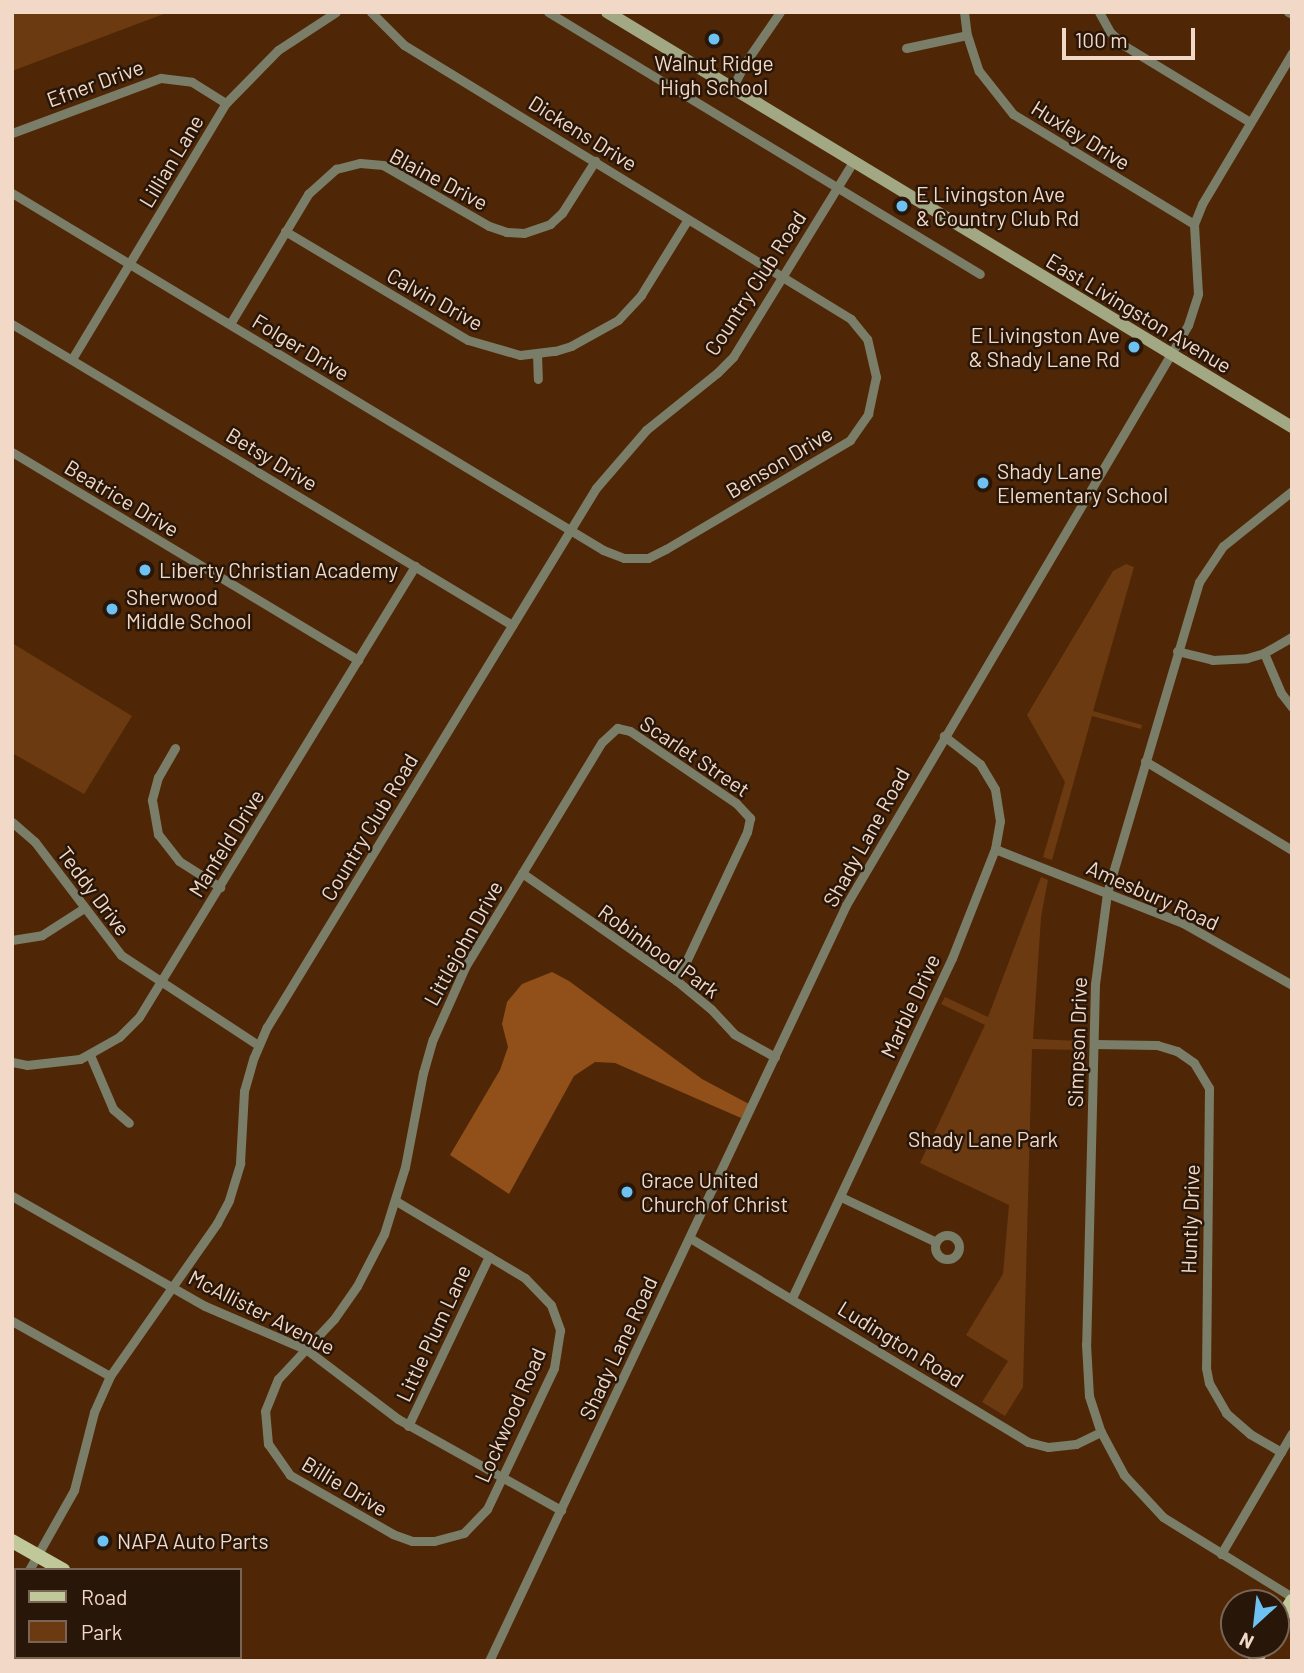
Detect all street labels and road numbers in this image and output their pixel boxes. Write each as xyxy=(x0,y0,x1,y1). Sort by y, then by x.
street label: Efner Drive xyxy=(43,54,147,112)
street label: Dickens Drive xyxy=(524,90,642,176)
street label: Huxley Drive xyxy=(1027,95,1135,175)
street label: Lillian Lane xyxy=(134,110,208,212)
street label: Blaine Drive xyxy=(386,143,492,215)
street label: Country Club Road xyxy=(699,206,811,360)
street label: East Livingston Avenue xyxy=(1042,248,1236,378)
street label: Calvin Drive xyxy=(383,262,487,336)
street label: Folger Drive xyxy=(248,308,354,386)
street label: Benson Drive xyxy=(721,420,837,504)
street label: Betsy Drive xyxy=(222,422,322,496)
street label: Beatrice Drive xyxy=(60,454,184,542)
street label: Scarlet Street xyxy=(635,710,755,802)
street label: Country Club Road xyxy=(315,749,423,905)
street label: Shady Lane Road xyxy=(817,763,915,911)
street label: Manfeld Drive xyxy=(183,785,269,901)
street label: Teddy Drive xyxy=(52,841,136,941)
street label: Amesbury Road xyxy=(1083,855,1223,935)
street label: Littlejohn Drive xyxy=(418,876,508,1010)
street label: Robinhood Park xyxy=(594,899,724,1003)
street label: Marble Drive xyxy=(875,950,945,1062)
street label: Simpson Drive xyxy=(1062,976,1092,1108)
street label: Huntly Drive xyxy=(1175,1164,1205,1274)
street label: Little Plum Lane xyxy=(390,1261,476,1405)
street label: McAllister Avenue xyxy=(185,1264,339,1360)
street label: Shady Lane Road xyxy=(574,1272,662,1424)
street label: Ludington Road xyxy=(834,1295,968,1393)
street label: Lockwood Road xyxy=(469,1344,551,1486)
street label: Billie Drive xyxy=(297,1451,393,1521)

